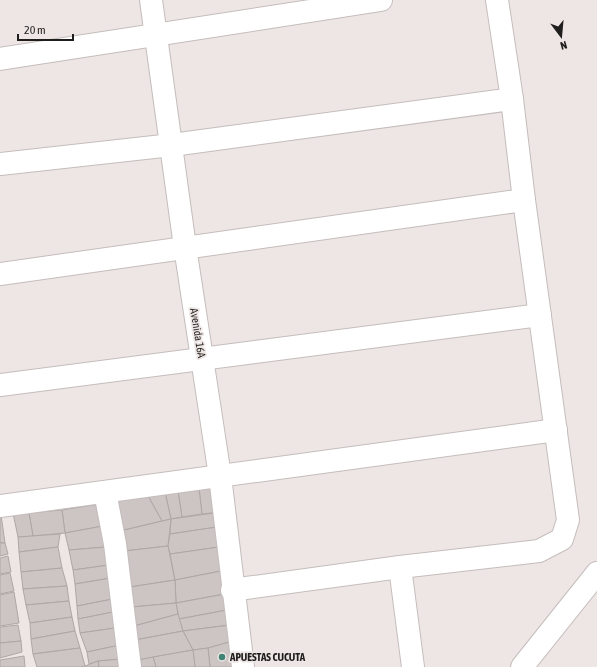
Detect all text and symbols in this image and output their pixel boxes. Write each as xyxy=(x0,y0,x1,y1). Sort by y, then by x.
scale bar xyxy=(18,16,73,42)
north arrow xyxy=(541,16,581,56)
text: 20 m xyxy=(24,23,46,37)
text: N xyxy=(559,39,569,52)
street label: Avenida 16A xyxy=(188,307,208,359)
place label: APUESTAS CUCUTA xyxy=(229,651,306,663)
marker: APUESTAS CUCUTA xyxy=(217,652,227,662)

